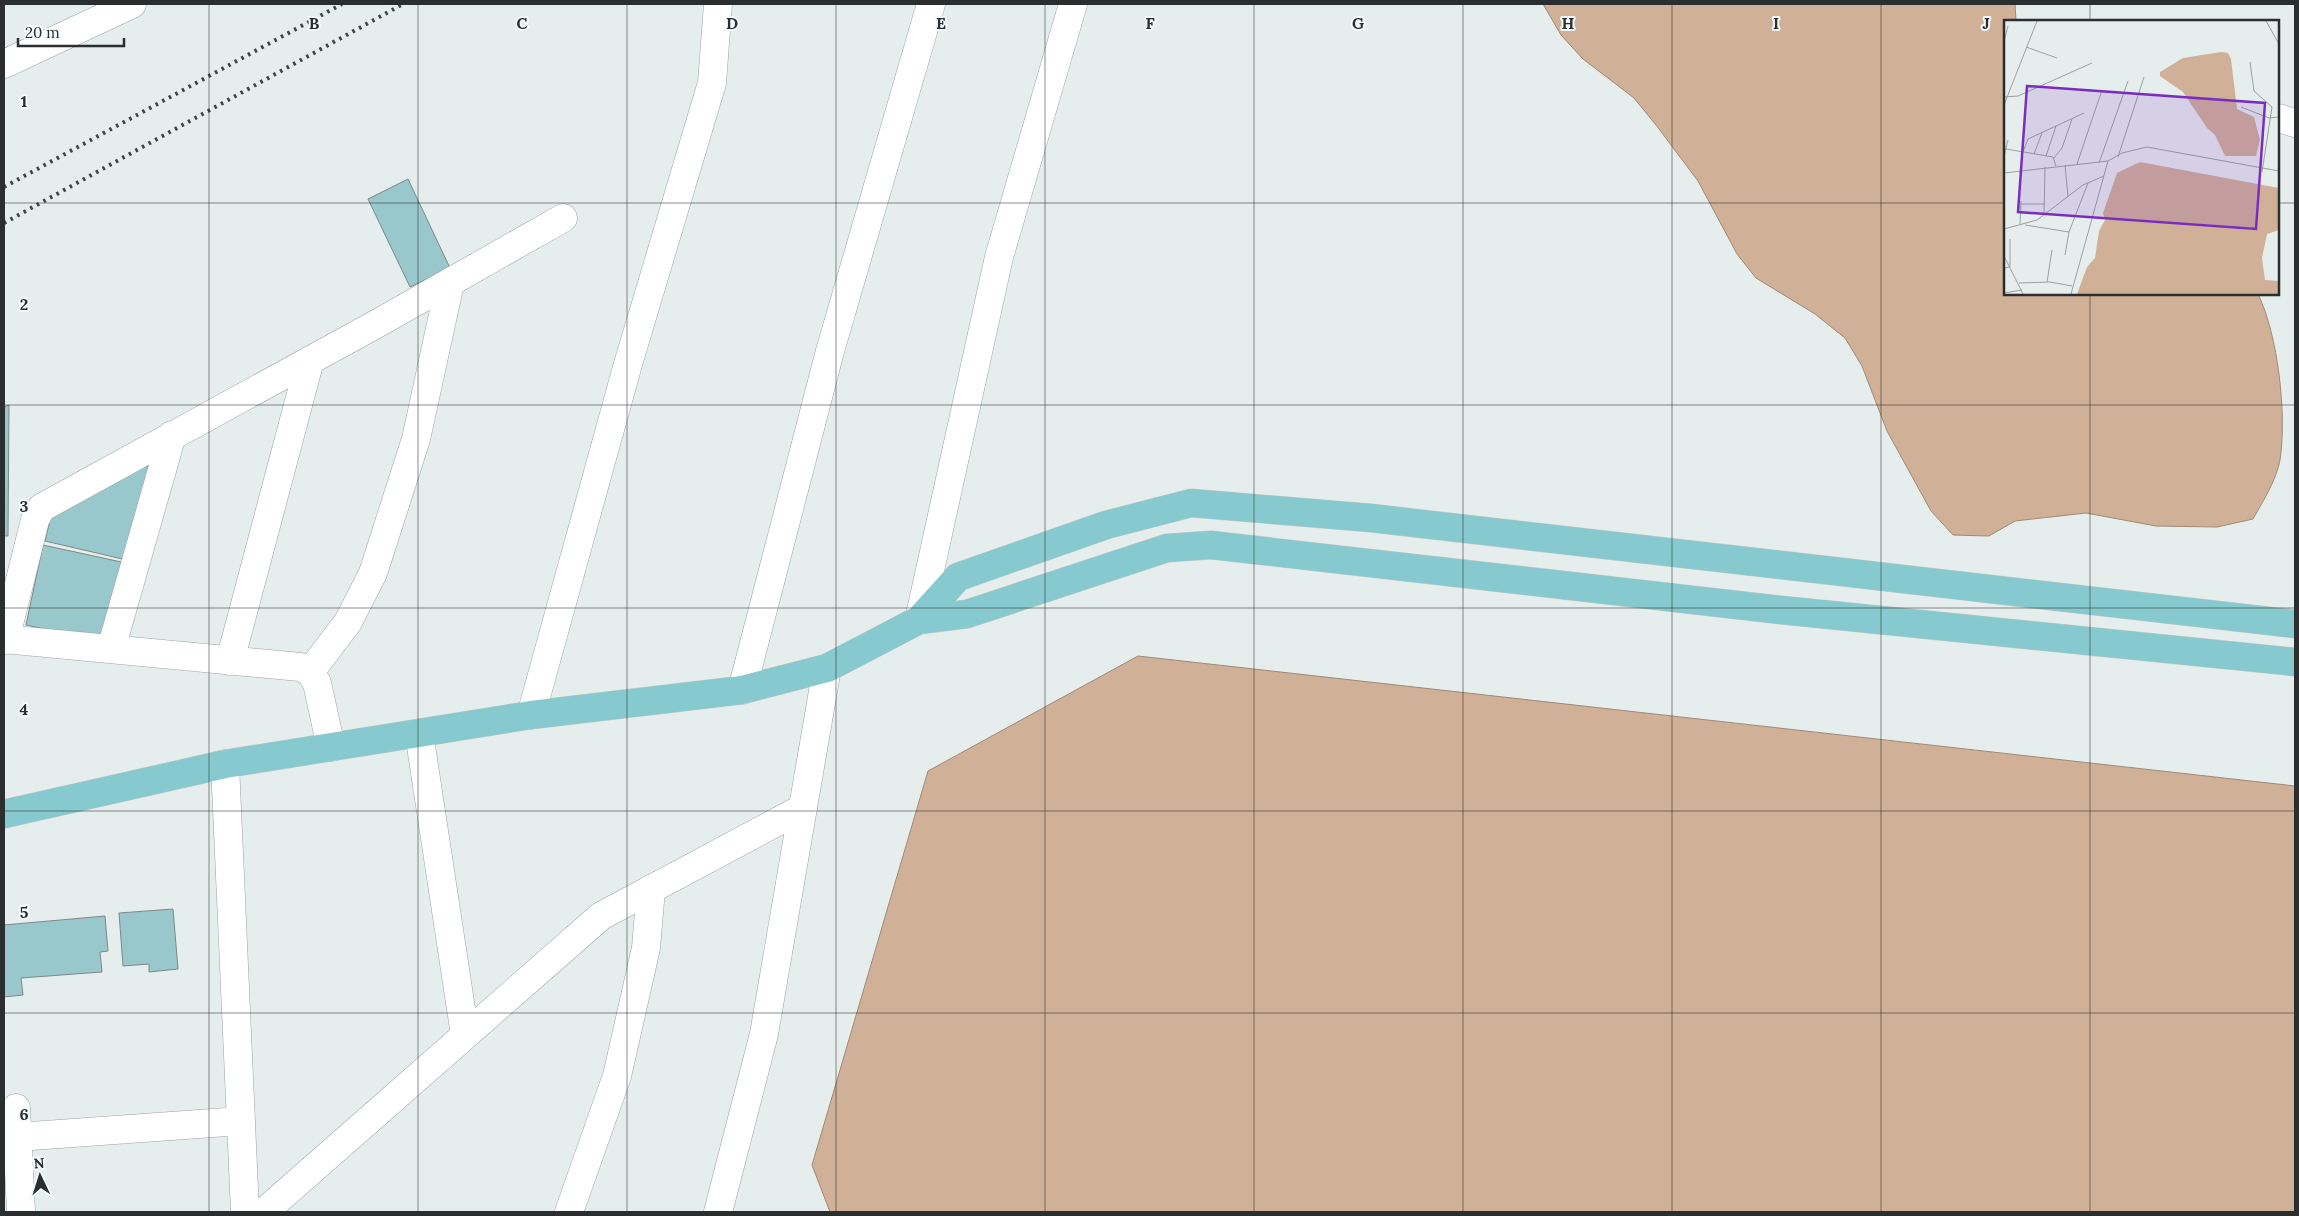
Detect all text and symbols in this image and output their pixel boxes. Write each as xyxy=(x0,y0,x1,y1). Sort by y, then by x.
text: B xyxy=(309,13,320,33)
text: C xyxy=(516,13,528,33)
text: D xyxy=(726,13,738,33)
text: E xyxy=(936,13,946,33)
text: F xyxy=(1145,13,1155,33)
text: G xyxy=(1352,13,1364,33)
text: H xyxy=(1562,13,1575,33)
text: I xyxy=(1773,13,1779,33)
text: J xyxy=(1982,13,1990,33)
scale bar xyxy=(18,15,124,47)
inset map xyxy=(2004,20,2279,295)
text: 20 m xyxy=(25,23,60,42)
text: 1 xyxy=(21,91,27,111)
text: 2 xyxy=(20,294,28,314)
text: 3 xyxy=(20,496,29,516)
text: 4 xyxy=(20,699,29,719)
text: 5 xyxy=(20,902,29,922)
text: 6 xyxy=(19,1104,29,1124)
north arrow xyxy=(15,1151,65,1201)
text: N xyxy=(33,1154,45,1172)

